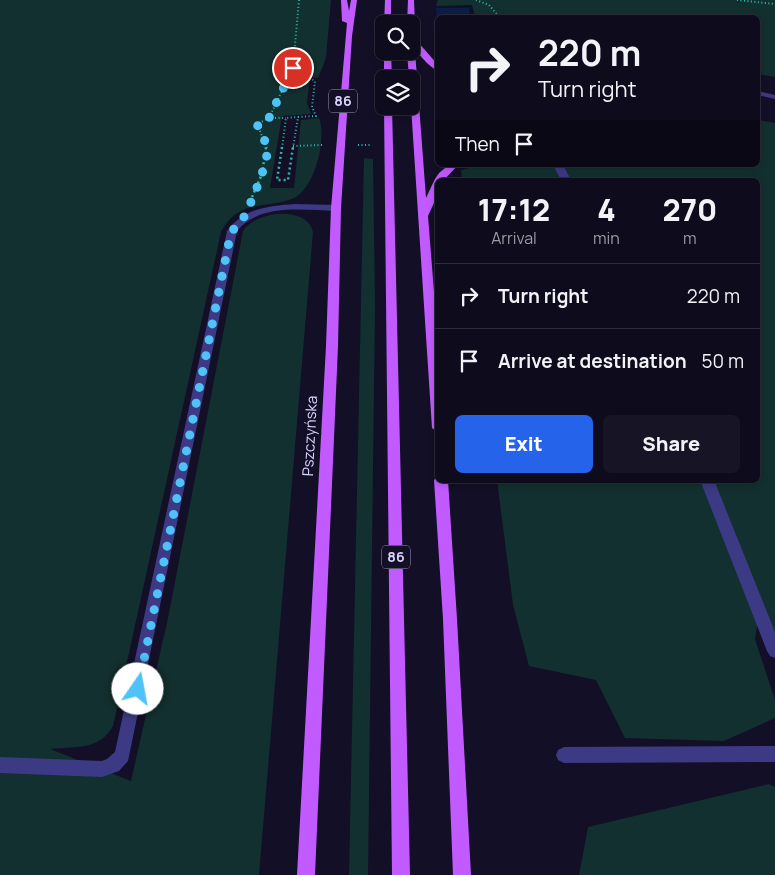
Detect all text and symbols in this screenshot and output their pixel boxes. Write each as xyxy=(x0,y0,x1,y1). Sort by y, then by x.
map controls xyxy=(375,15,420,115)
button: search xyxy=(375,15,420,60)
text: 220 m xyxy=(538,29,641,77)
icon: right xyxy=(455,35,520,100)
pin xyxy=(272,47,314,89)
icon: arrive xyxy=(279,54,307,82)
button: layers xyxy=(375,70,420,115)
text: Turn right xyxy=(538,74,636,104)
road number: 86 xyxy=(329,90,357,112)
icon: arrive xyxy=(510,130,538,158)
text: Then xyxy=(455,131,500,157)
text: 17:12 xyxy=(478,189,550,230)
text: 4 xyxy=(597,189,616,230)
text: 270 xyxy=(663,189,717,230)
text: Arrival xyxy=(491,227,537,249)
text: min xyxy=(593,227,620,249)
text: m xyxy=(683,227,697,249)
icon: right xyxy=(455,282,483,310)
text: Turn right xyxy=(498,283,588,309)
text: 220 m xyxy=(687,283,740,309)
icon: arrive xyxy=(455,347,483,375)
text: Arrive at destination xyxy=(498,348,687,374)
text: 50 m xyxy=(702,348,744,374)
street label: Pszczyńska xyxy=(297,395,322,477)
button: Exit xyxy=(455,415,593,473)
button: Share xyxy=(603,415,740,473)
road number: 86 xyxy=(382,546,410,568)
position arrow xyxy=(111,662,163,714)

